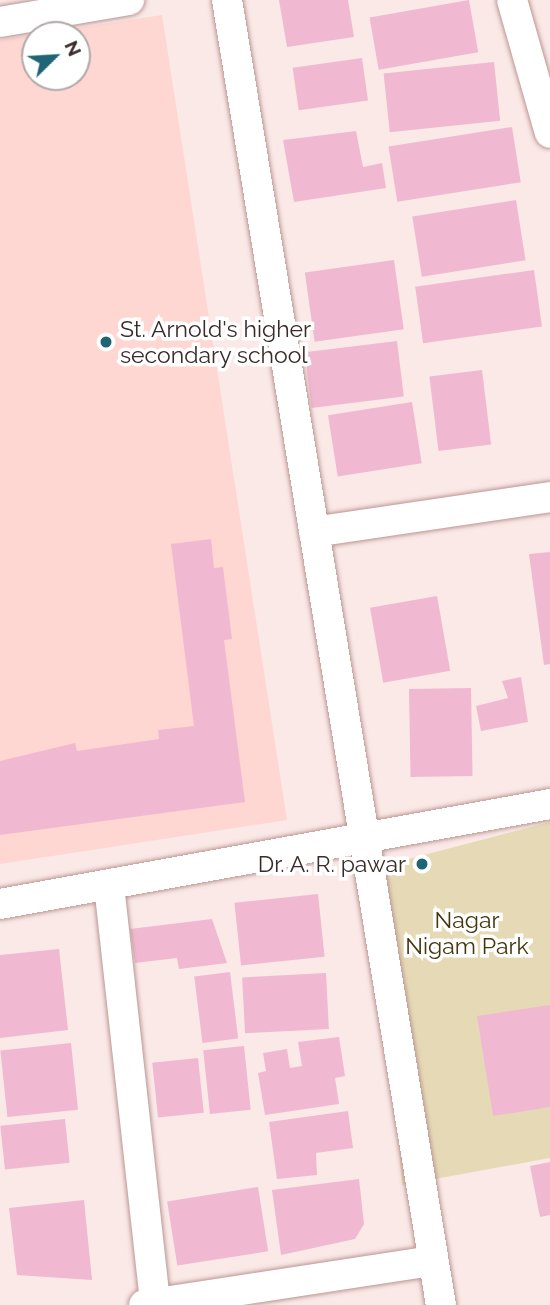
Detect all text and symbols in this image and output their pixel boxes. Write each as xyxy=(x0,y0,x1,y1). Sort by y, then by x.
north arrow xyxy=(21,21,91,91)
text: N xyxy=(60,37,86,59)
place label: St. Arnold's higher secondary school xyxy=(120,315,312,369)
marker: St. Arnold's higher secondary school xyxy=(98,334,114,350)
place label: Dr. A. R. pawar xyxy=(257,850,406,878)
marker: Dr. A. R. pawar xyxy=(412,854,432,874)
park label: Nagar Nigam Park xyxy=(405,906,529,960)

